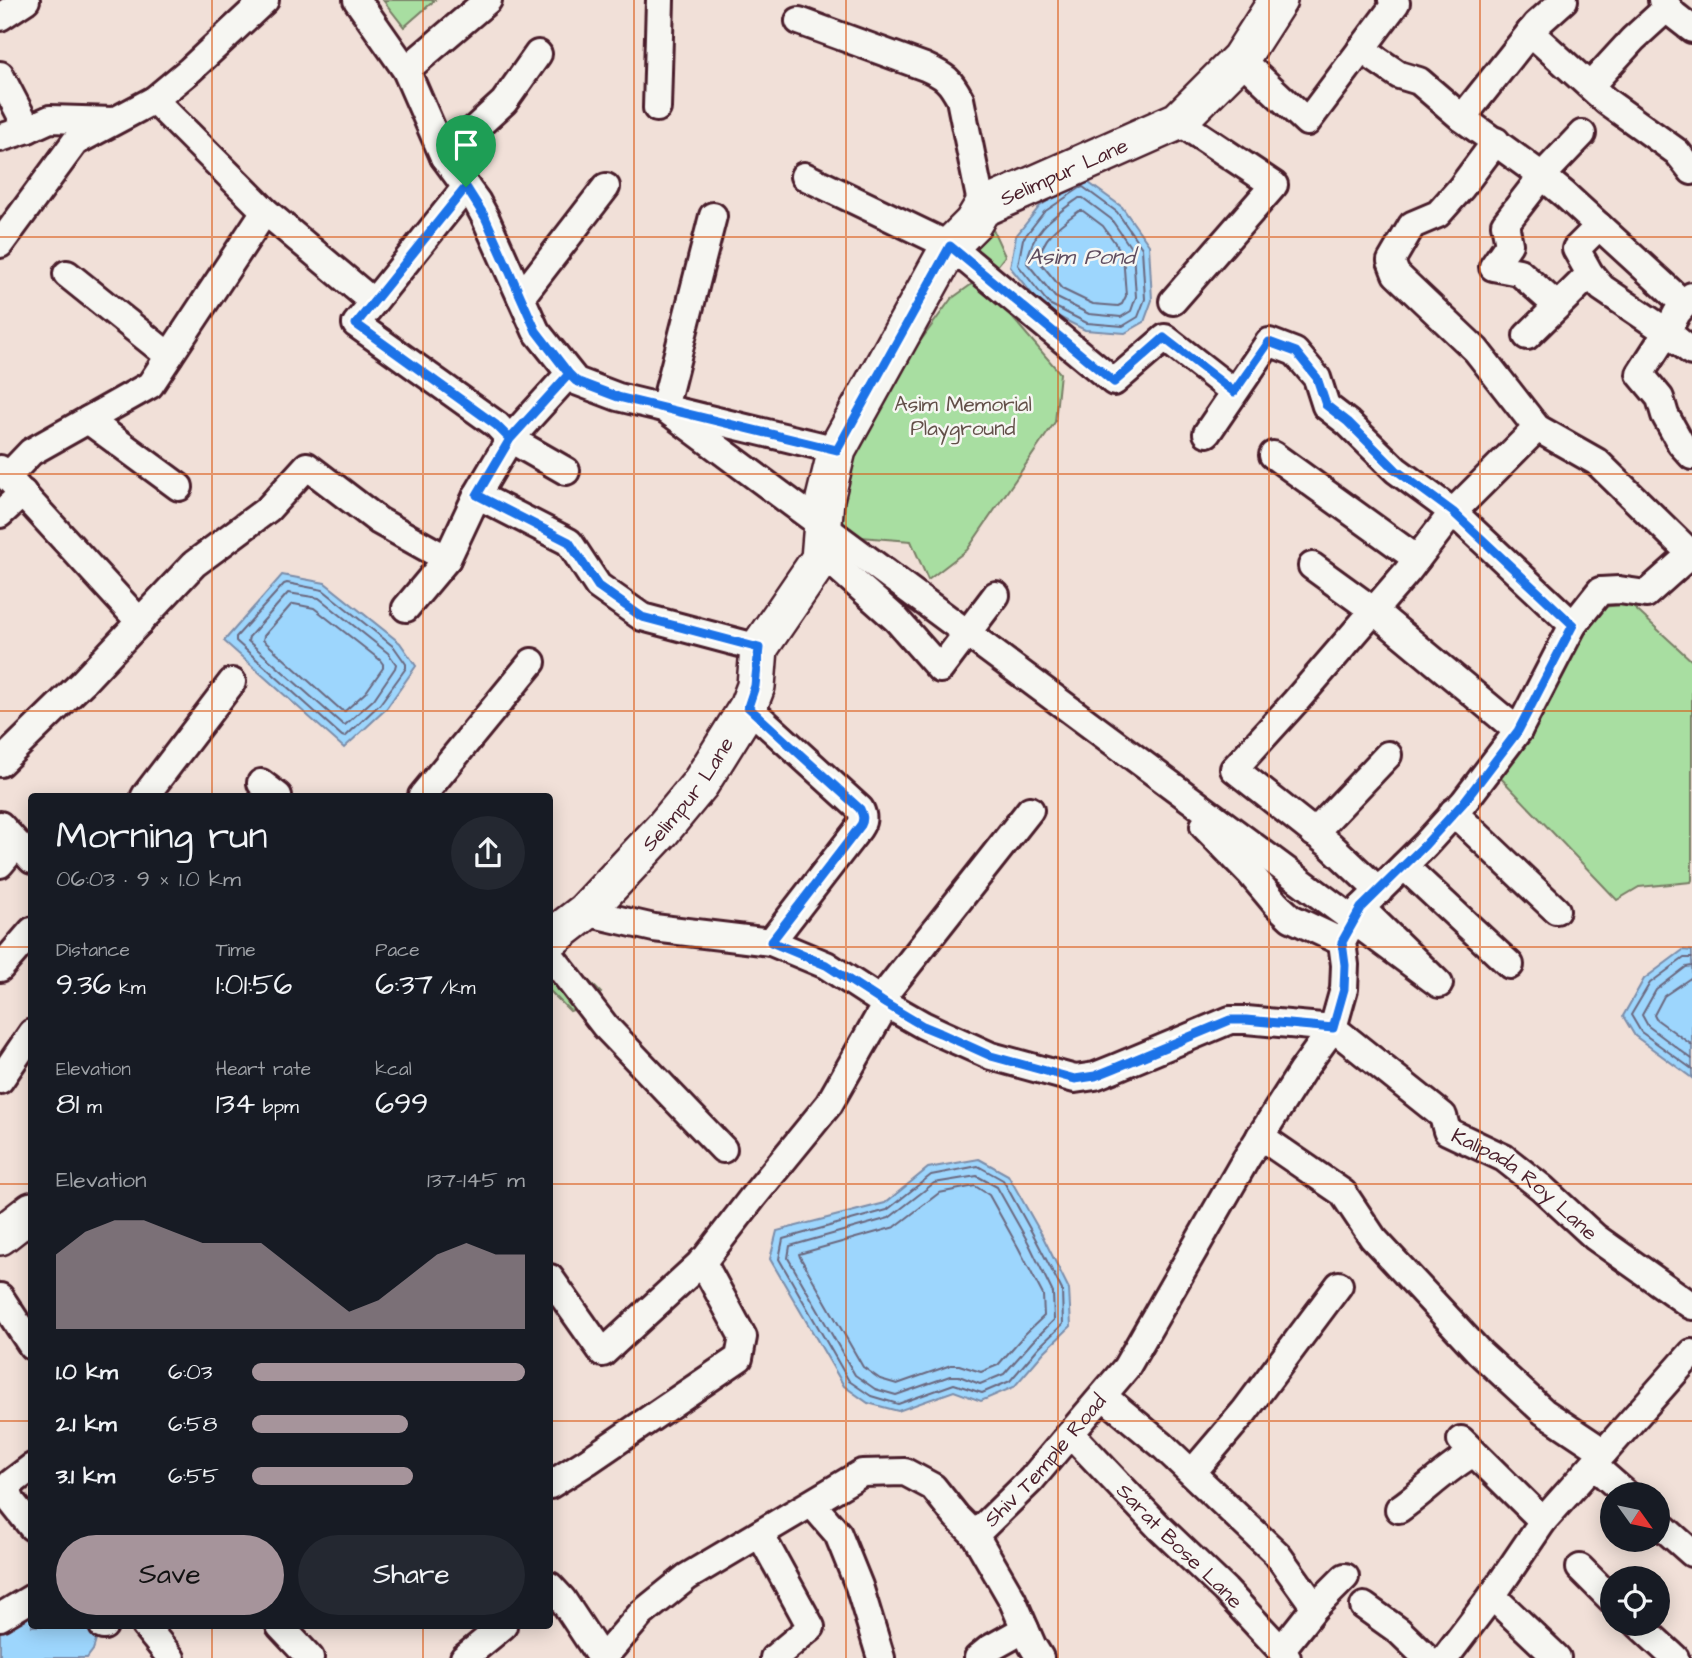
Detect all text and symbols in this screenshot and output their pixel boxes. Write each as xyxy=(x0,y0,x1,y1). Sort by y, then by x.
pin xyxy=(436,115,496,187)
icon: arrive xyxy=(447,126,485,164)
street label: Selimpur Lane xyxy=(995,131,1133,213)
water label: Asim Pond xyxy=(1027,241,1139,273)
park label: Asim Memorial Playground xyxy=(894,390,1032,445)
street label: Selimpur Lane xyxy=(635,731,741,858)
text: Morning run xyxy=(56,811,268,863)
button: share xyxy=(451,816,525,890)
text: 06:03 · 9 × 1.0 km xyxy=(56,863,241,895)
text: Distance xyxy=(56,937,130,964)
text: Time xyxy=(216,937,255,964)
text: Pace xyxy=(375,937,419,964)
text: 9.36 xyxy=(56,964,111,1006)
text: 1:01:56 xyxy=(216,964,292,1006)
text: 6:37 xyxy=(375,964,433,1006)
text: km xyxy=(111,975,145,1002)
text: /km xyxy=(433,975,476,1002)
text: Elevation xyxy=(56,1056,131,1083)
text: Heart rate xyxy=(216,1056,311,1083)
text: kcal xyxy=(375,1056,412,1083)
text: 81 xyxy=(56,1083,79,1125)
text: 134 xyxy=(216,1083,255,1125)
text: 699 xyxy=(375,1083,428,1125)
text: m xyxy=(79,1094,102,1121)
text: bpm xyxy=(255,1094,299,1121)
street label: Kalipada Roy Lane xyxy=(1447,1121,1604,1247)
text: Elevation xyxy=(56,1164,147,1196)
text: 137–145 m xyxy=(427,1164,525,1196)
text: 1.0 km xyxy=(56,1356,118,1388)
text: 6:03 xyxy=(168,1356,212,1388)
street label: Shiv Temple Road xyxy=(978,1387,1113,1533)
text: 2.1 km xyxy=(56,1408,117,1440)
text: 6:58 xyxy=(168,1408,217,1440)
text: 3.1 km xyxy=(56,1460,115,1492)
text: 6:55 xyxy=(168,1460,219,1492)
street label: Sarat Bose Lane xyxy=(1110,1477,1249,1615)
north arrow xyxy=(1600,1482,1670,1552)
map controls xyxy=(1600,1482,1670,1636)
button: Save xyxy=(56,1535,284,1615)
button: Share xyxy=(298,1535,525,1615)
button: locate xyxy=(1600,1566,1670,1636)

